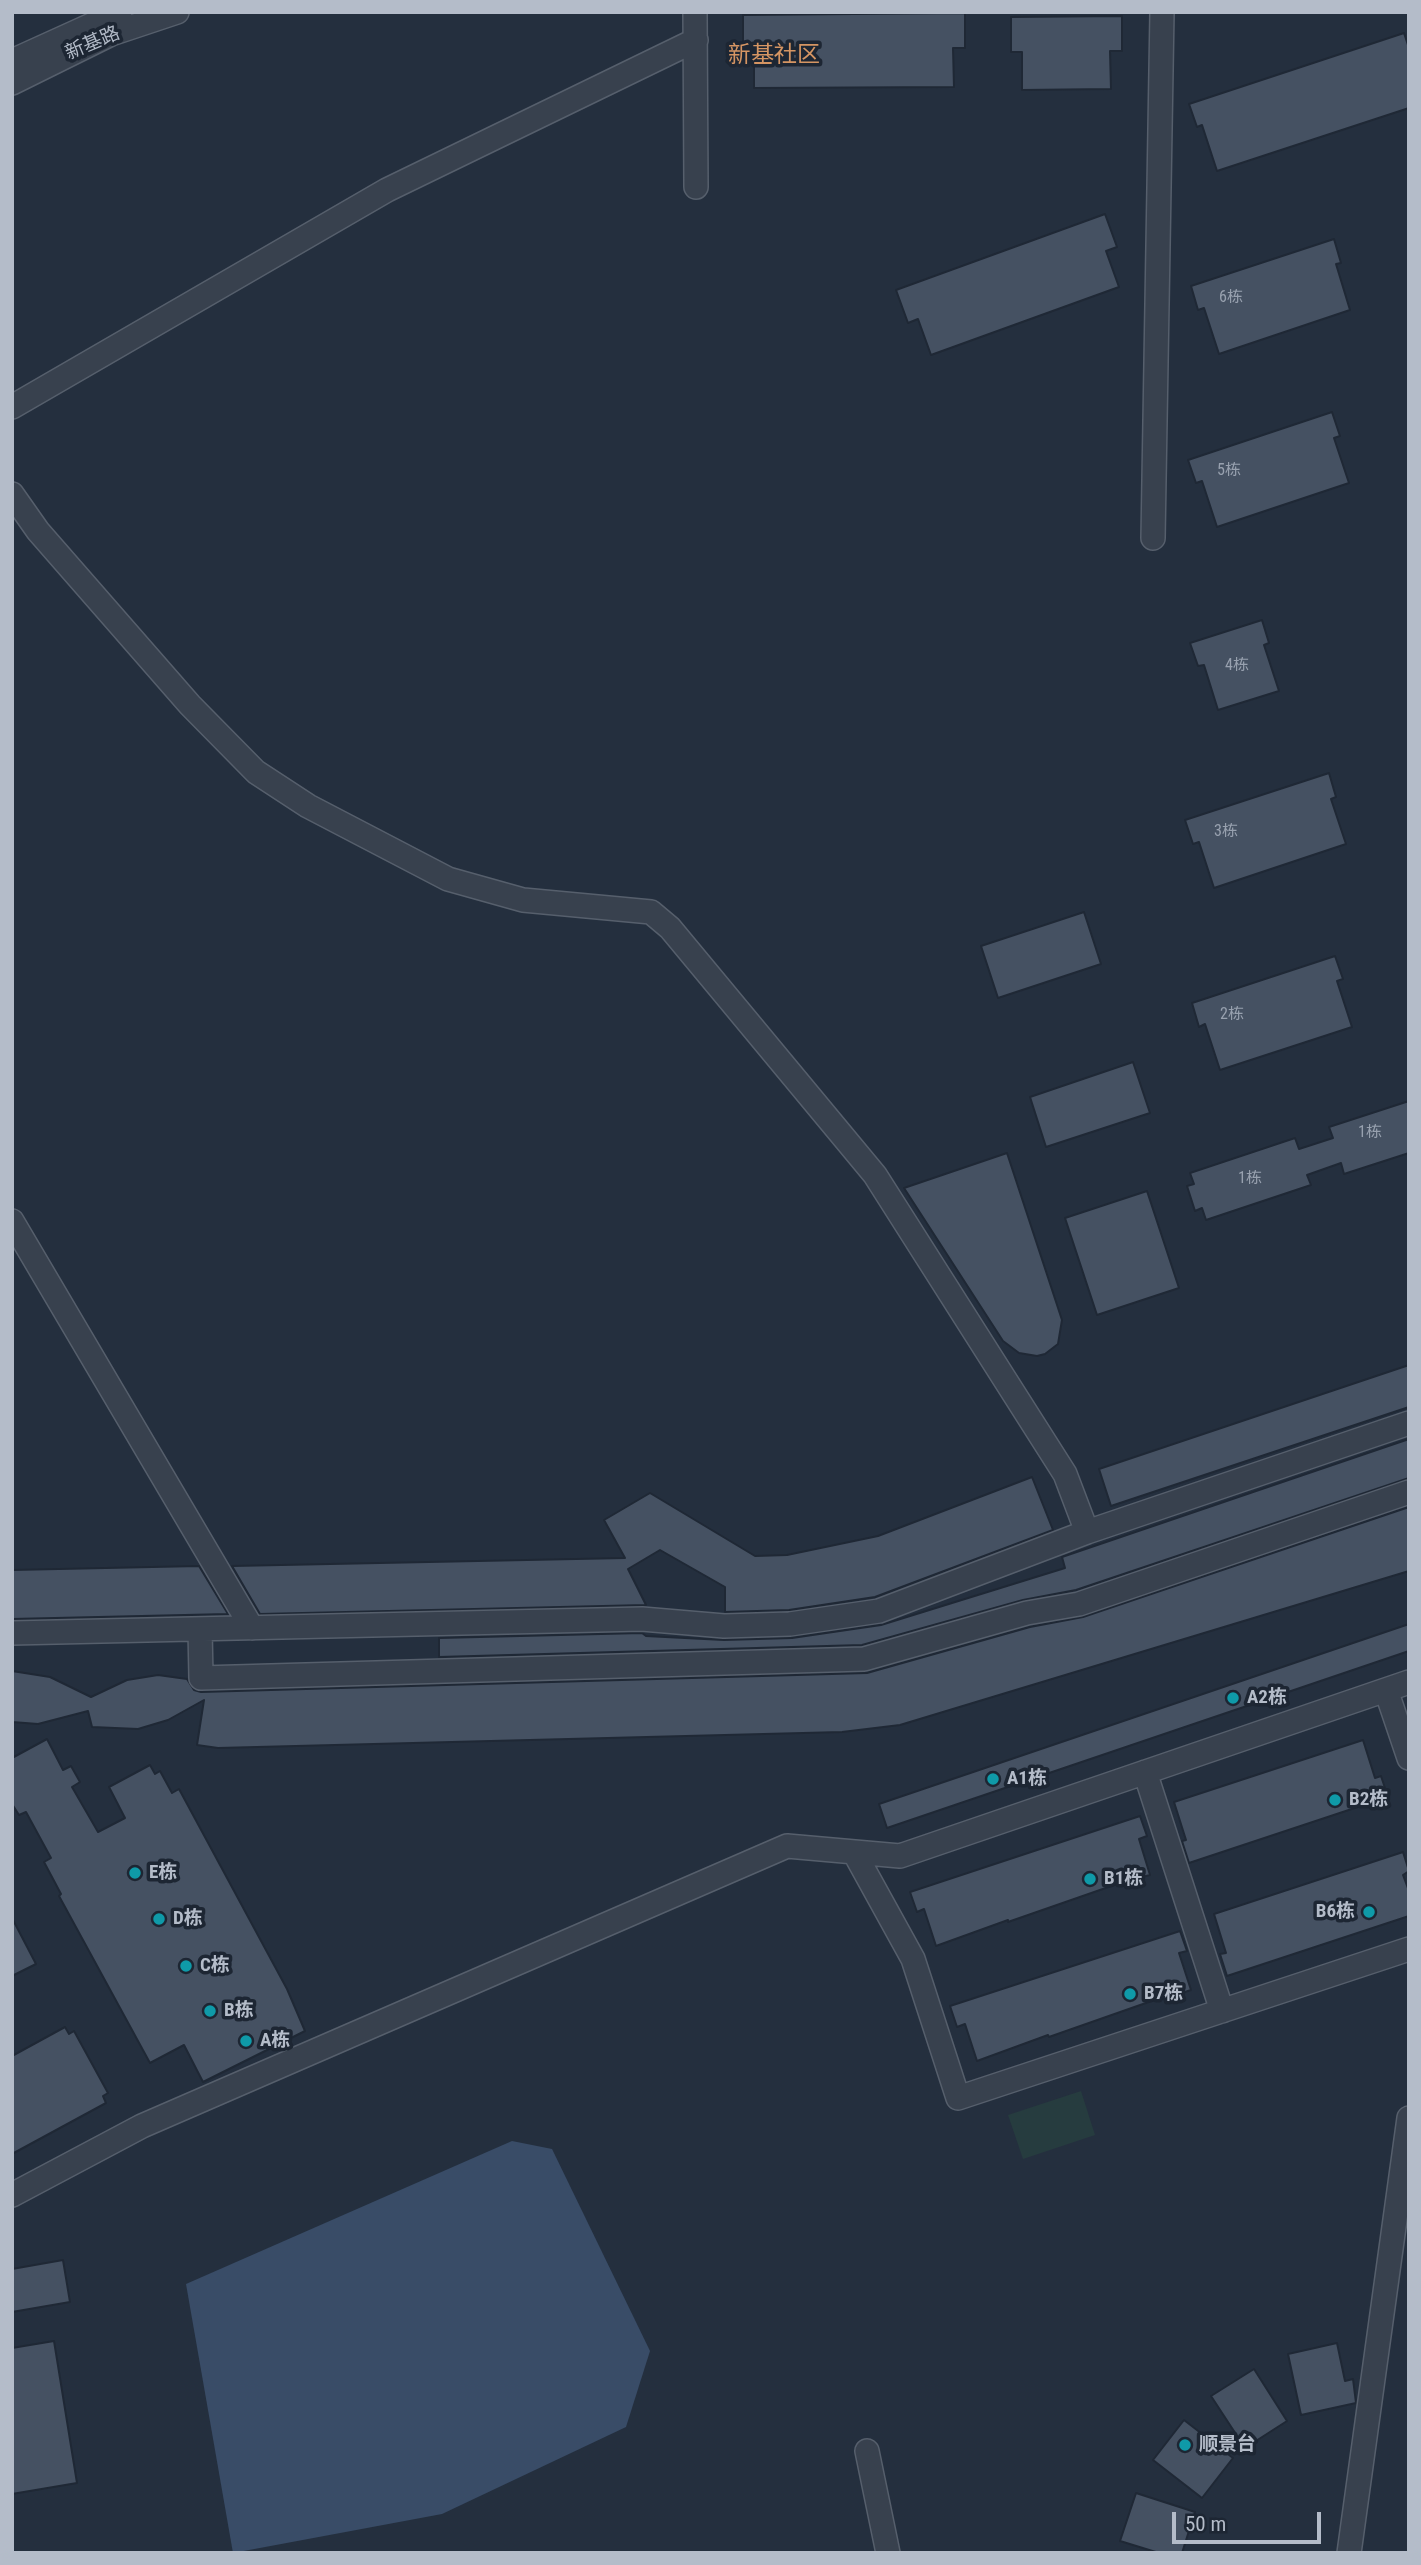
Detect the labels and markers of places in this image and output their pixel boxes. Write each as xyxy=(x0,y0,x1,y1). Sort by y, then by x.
place label: A2栋 xyxy=(1247,1687,1287,1709)
marker: A2栋 xyxy=(1225,1690,1241,1706)
place label: A1栋 xyxy=(1007,1768,1047,1790)
marker: A1栋 xyxy=(985,1771,1001,1787)
place label: B2栋 xyxy=(1349,1789,1388,1811)
marker: B2栋 xyxy=(1327,1792,1343,1808)
place label: E栋 xyxy=(149,1862,177,1884)
marker: E栋 xyxy=(127,1865,143,1881)
place label: B1栋 xyxy=(1104,1868,1143,1890)
marker: B1栋 xyxy=(1082,1871,1098,1887)
place label: B6栋 xyxy=(1316,1901,1355,1923)
marker: B6栋 xyxy=(1361,1904,1377,1920)
place label: D栋 xyxy=(173,1908,203,1930)
marker: D栋 xyxy=(151,1911,167,1927)
place label: C栋 xyxy=(200,1955,230,1977)
marker: C栋 xyxy=(178,1958,194,1974)
place label: B7栋 xyxy=(1144,1983,1183,2005)
marker: B7栋 xyxy=(1122,1986,1138,2002)
place label: B栋 xyxy=(224,2000,254,2022)
marker: B栋 xyxy=(202,2003,218,2019)
place label: A栋 xyxy=(260,2030,290,2052)
marker: A栋 xyxy=(238,2033,254,2049)
place label: 顺景台 xyxy=(1199,2434,1256,2456)
marker: 顺景台 xyxy=(1177,2437,1193,2453)

